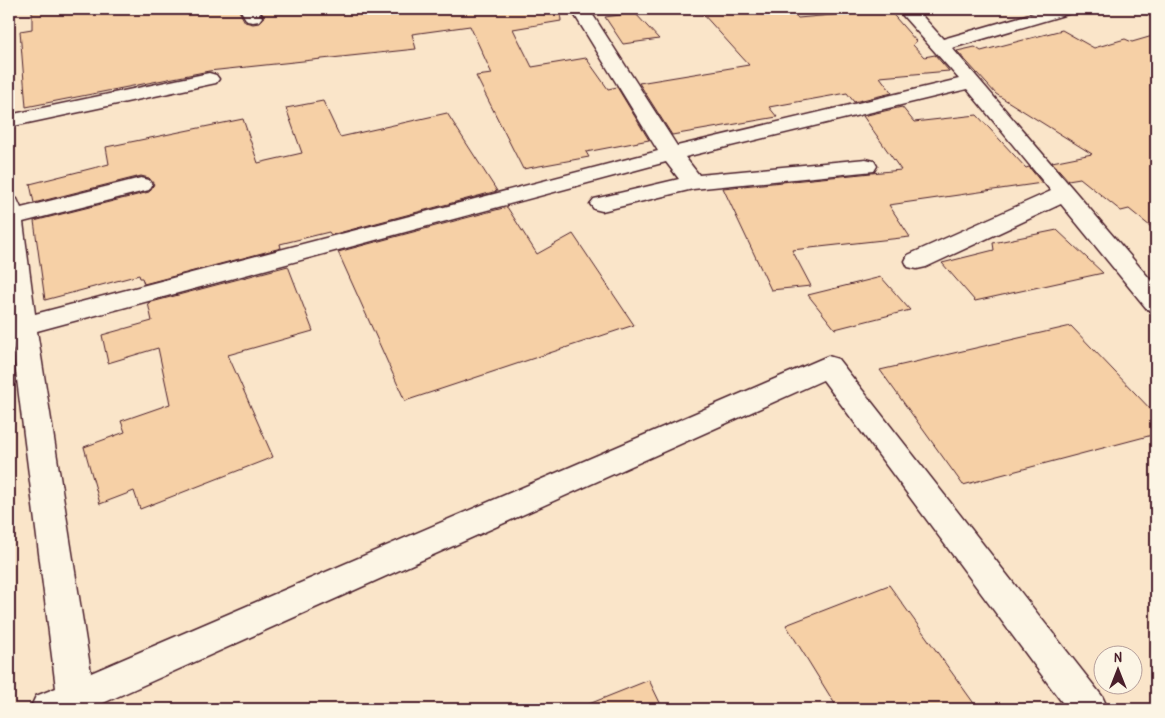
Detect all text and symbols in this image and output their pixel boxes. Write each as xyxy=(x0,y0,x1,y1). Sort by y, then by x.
north arrow xyxy=(1092,646,1142,696)
text: N xyxy=(1114,647,1122,666)

